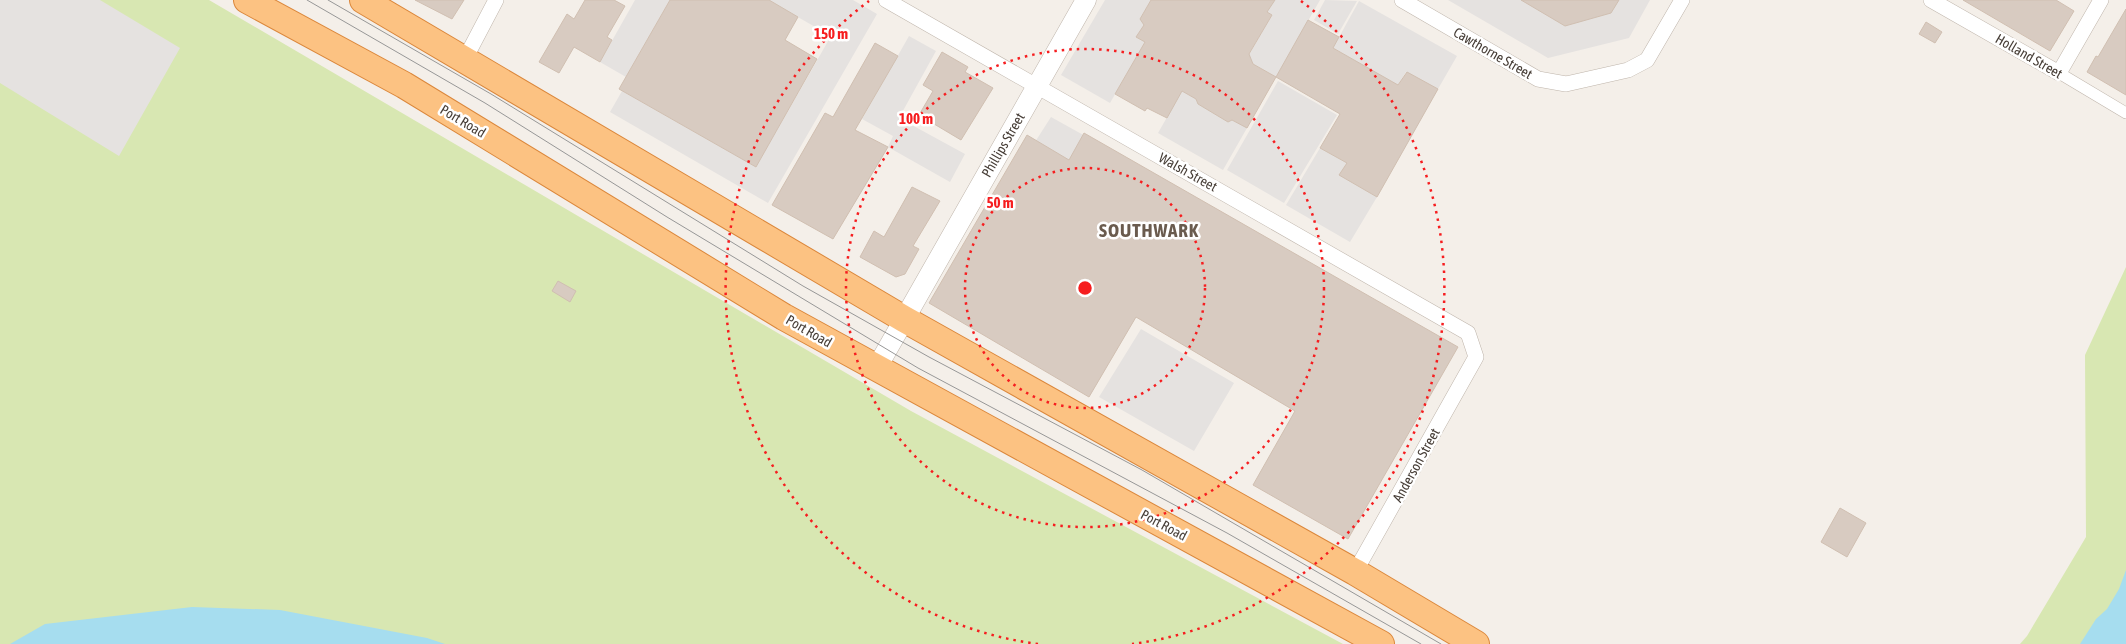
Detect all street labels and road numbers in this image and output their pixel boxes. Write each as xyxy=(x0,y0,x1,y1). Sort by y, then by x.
street label: Cawthorne Street xyxy=(1451,24,1535,82)
street label: Holland Street xyxy=(1993,30,2065,82)
street label: Port Road xyxy=(437,101,489,141)
street label: Phillips Street xyxy=(978,110,1028,180)
street label: Walsh Street xyxy=(1156,149,1220,195)
street label: Port Road xyxy=(783,312,835,350)
street label: Anderson Street xyxy=(1389,425,1443,505)
street label: Port Road xyxy=(1138,506,1190,544)

